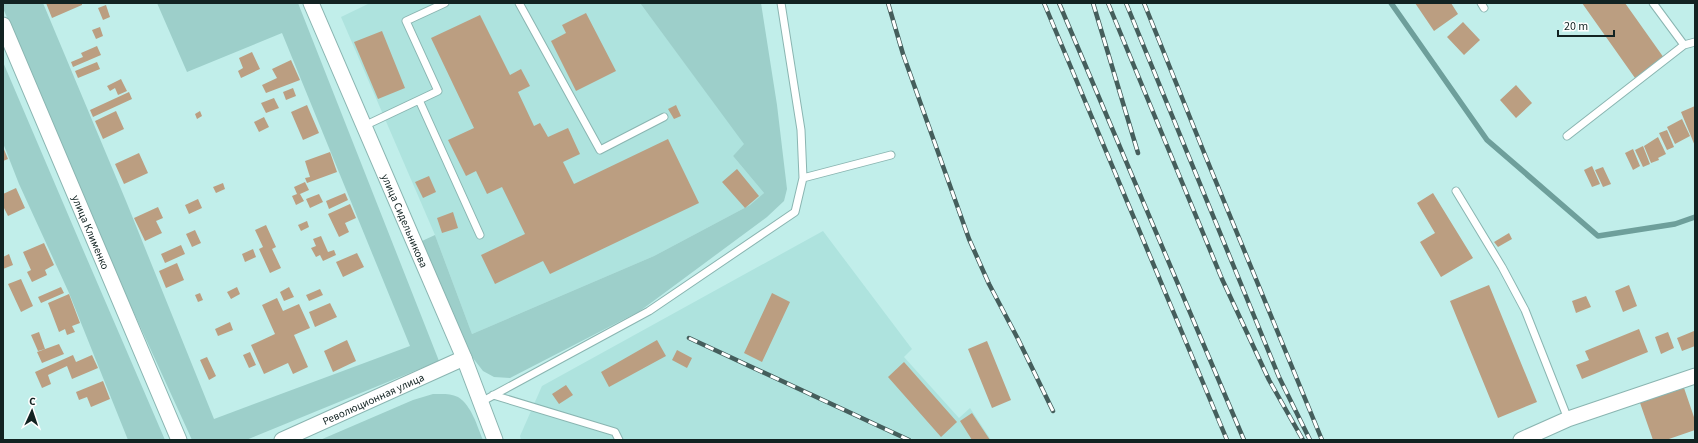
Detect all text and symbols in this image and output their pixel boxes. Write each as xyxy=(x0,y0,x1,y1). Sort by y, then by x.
scale bar xyxy=(1558,12,1614,38)
text: 20 m xyxy=(1564,18,1588,35)
street label: улица Сидельникова xyxy=(377,172,431,270)
street label: улица Клименко xyxy=(68,193,113,272)
street label: Революционная улица xyxy=(320,370,427,429)
north arrow xyxy=(12,391,52,431)
text: С xyxy=(29,394,37,409)

